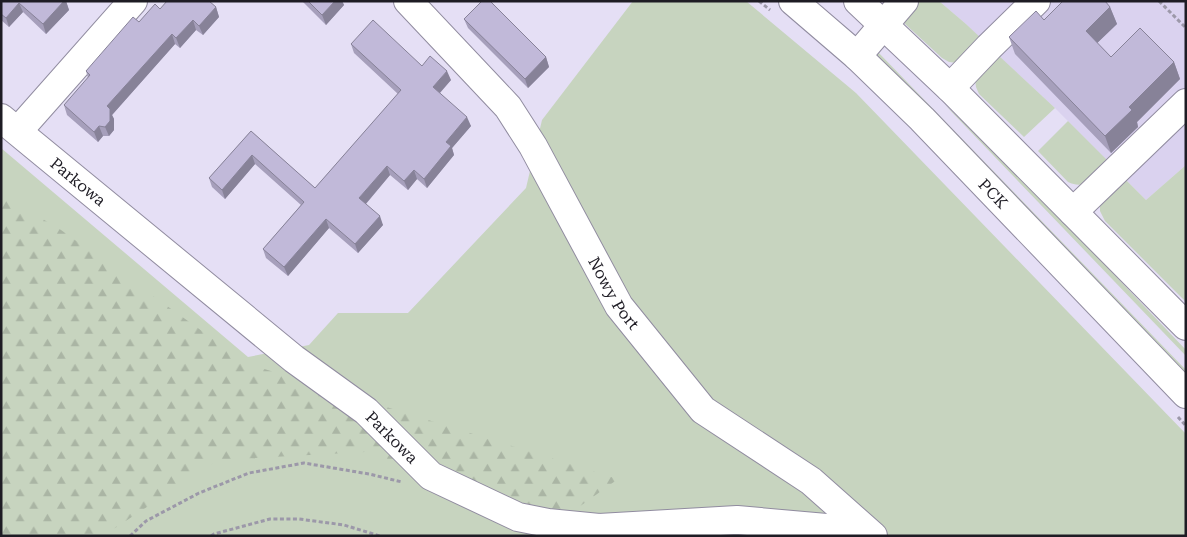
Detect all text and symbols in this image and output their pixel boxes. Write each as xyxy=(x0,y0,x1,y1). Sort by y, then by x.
street label: Parkowa xyxy=(47,153,110,210)
street label: PCK xyxy=(975,175,1012,212)
street label: Nowy Port xyxy=(585,253,644,333)
street label: Parkowa xyxy=(362,407,422,467)

